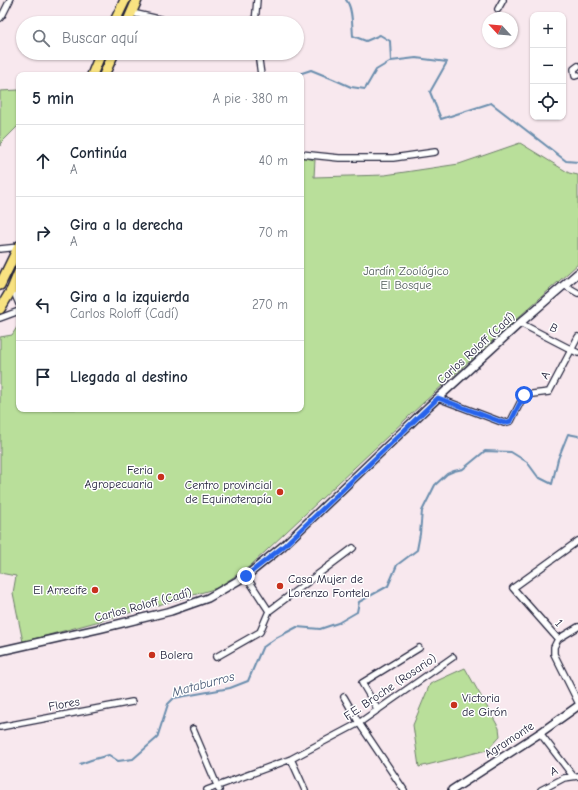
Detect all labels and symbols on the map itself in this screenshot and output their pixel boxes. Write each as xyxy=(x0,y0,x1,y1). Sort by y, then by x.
north arrow xyxy=(482,12,518,48)
park label: Jardín Zoológico El Bosque xyxy=(363,264,449,292)
street label: Carlos Roloff (Cadí) xyxy=(434,309,518,387)
street label: B xyxy=(547,320,561,336)
street label: A xyxy=(537,369,553,381)
route start xyxy=(515,386,533,404)
place label: Feria Agropecuaria xyxy=(85,463,153,491)
marker: Feria Agropecuaria xyxy=(156,472,166,482)
place label: Centro provincial de Equinoterapía xyxy=(185,478,272,506)
marker: Centro provincial de Equinoterapía xyxy=(275,487,285,497)
route end xyxy=(237,567,255,585)
place label: Casa Mujer de Lorenzo Fontela xyxy=(288,572,370,600)
marker: Casa Mujer de Lorenzo Fontela xyxy=(275,581,285,591)
place label: El Arrecife xyxy=(33,583,87,597)
marker: El Arrecife xyxy=(90,585,100,595)
street label: Carlos Roloff (Cadí) xyxy=(93,585,193,625)
street label: 1 xyxy=(552,617,566,630)
place label: Bolera xyxy=(160,648,193,662)
marker: Bolera xyxy=(147,650,157,660)
street label: F.E. Broche (Rosario) xyxy=(341,651,439,723)
water label: Mataburros xyxy=(169,668,237,700)
place label: Victoria de Girón xyxy=(462,691,507,719)
street label: Flores xyxy=(47,694,81,714)
marker: Victoria de Girón xyxy=(449,700,459,710)
street label: Agramonte xyxy=(482,719,536,761)
street label: A xyxy=(548,763,560,779)

